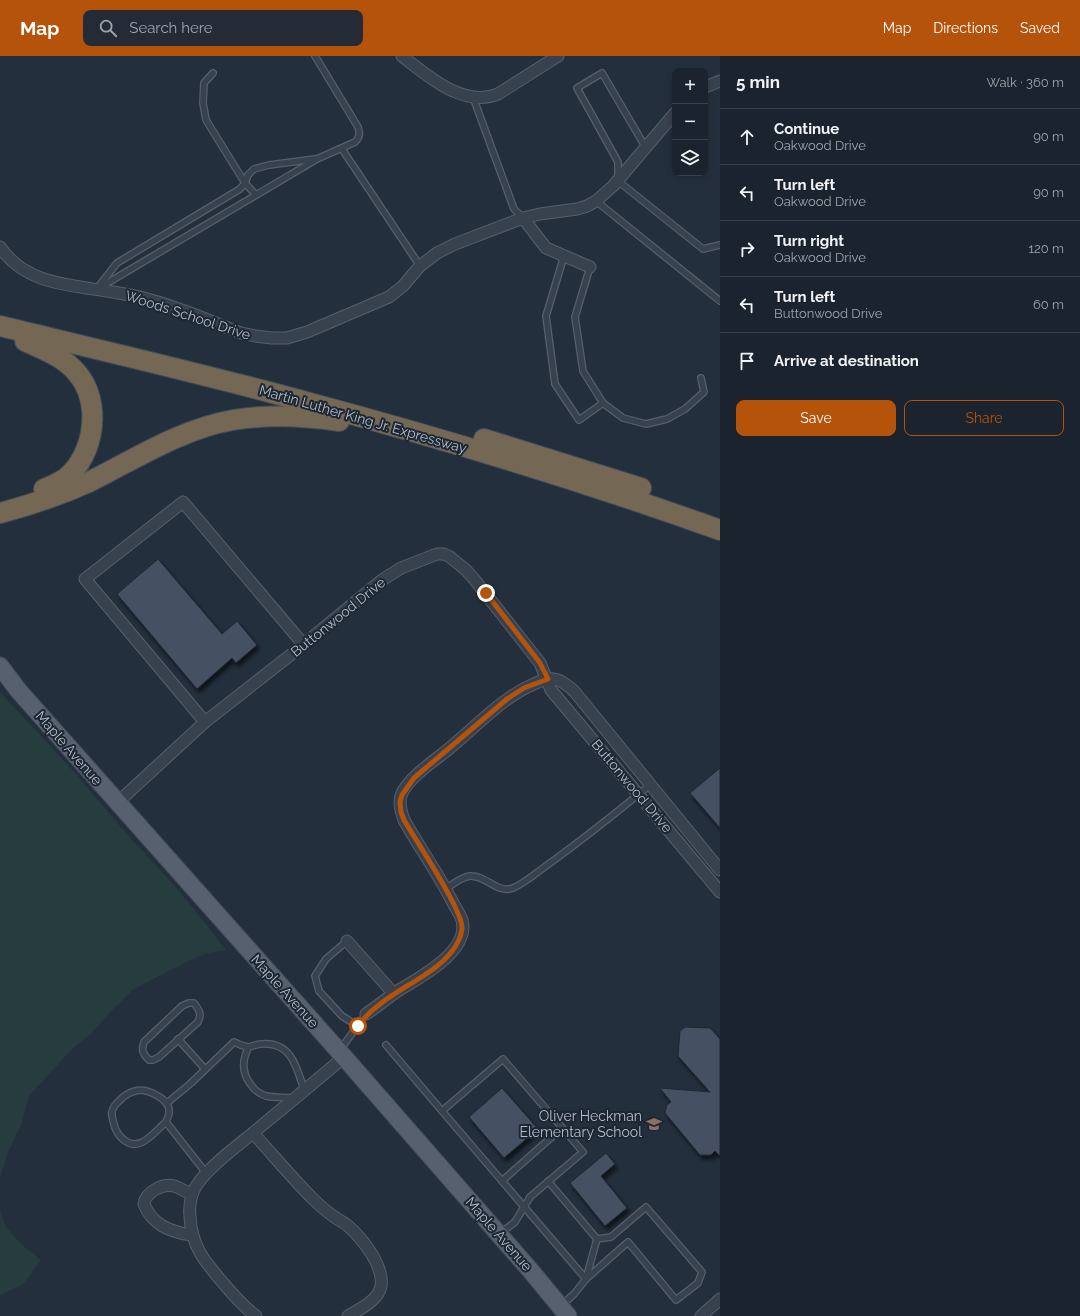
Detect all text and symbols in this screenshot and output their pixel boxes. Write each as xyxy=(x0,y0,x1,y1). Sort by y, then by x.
search box xyxy=(83,10,363,46)
text: Map xyxy=(20,17,59,39)
icon: search xyxy=(97,17,119,39)
text: Search here xyxy=(129,19,213,37)
text: Map xyxy=(883,20,911,36)
text: Directions xyxy=(933,20,998,36)
text: Saved xyxy=(1020,20,1060,36)
map controls xyxy=(672,68,708,176)
button: + xyxy=(672,68,708,104)
text: 5 min xyxy=(736,72,780,92)
text: Walk · 360 m xyxy=(986,75,1064,90)
button: − xyxy=(672,104,708,140)
text: Continue xyxy=(774,120,839,138)
icon: ahead xyxy=(736,126,758,148)
text: 90 m xyxy=(1033,129,1064,144)
text: Oakwood Drive xyxy=(774,138,866,153)
button: layers xyxy=(672,140,708,176)
text: Turn left xyxy=(774,176,835,194)
icon: left xyxy=(736,182,758,204)
text: 90 m xyxy=(1033,185,1064,200)
text: Oakwood Drive xyxy=(774,194,866,209)
text: Turn right xyxy=(774,232,844,250)
icon: right xyxy=(736,238,758,260)
text: 120 m xyxy=(1028,241,1064,256)
text: Oakwood Drive xyxy=(774,250,866,265)
street label: Woods School Drive xyxy=(123,287,253,343)
text: Turn left xyxy=(774,288,835,306)
icon: left xyxy=(736,294,758,316)
text: 60 m xyxy=(1033,297,1064,312)
text: Buttonwood Drive xyxy=(774,306,882,321)
icon: arrive xyxy=(736,350,758,372)
text: Arrive at destination xyxy=(774,352,919,370)
street label: Martin Luther King Jr. Expressway xyxy=(257,382,469,456)
button: Save xyxy=(736,400,896,436)
button: Share xyxy=(904,400,1064,436)
street label: Buttonwood Drive xyxy=(288,574,388,660)
route end xyxy=(477,584,495,602)
street label: Maple Avenue xyxy=(33,708,105,788)
street label: Buttonwood Drive xyxy=(588,736,676,836)
street label: Maple Avenue xyxy=(248,951,322,1031)
route start xyxy=(349,1017,367,1035)
place label: Oliver Heckman Elementary School xyxy=(519,1108,642,1140)
school or university icon: Oliver Heckman Elementary School xyxy=(645,1115,663,1133)
street label: Maple Avenue xyxy=(463,1194,535,1274)

